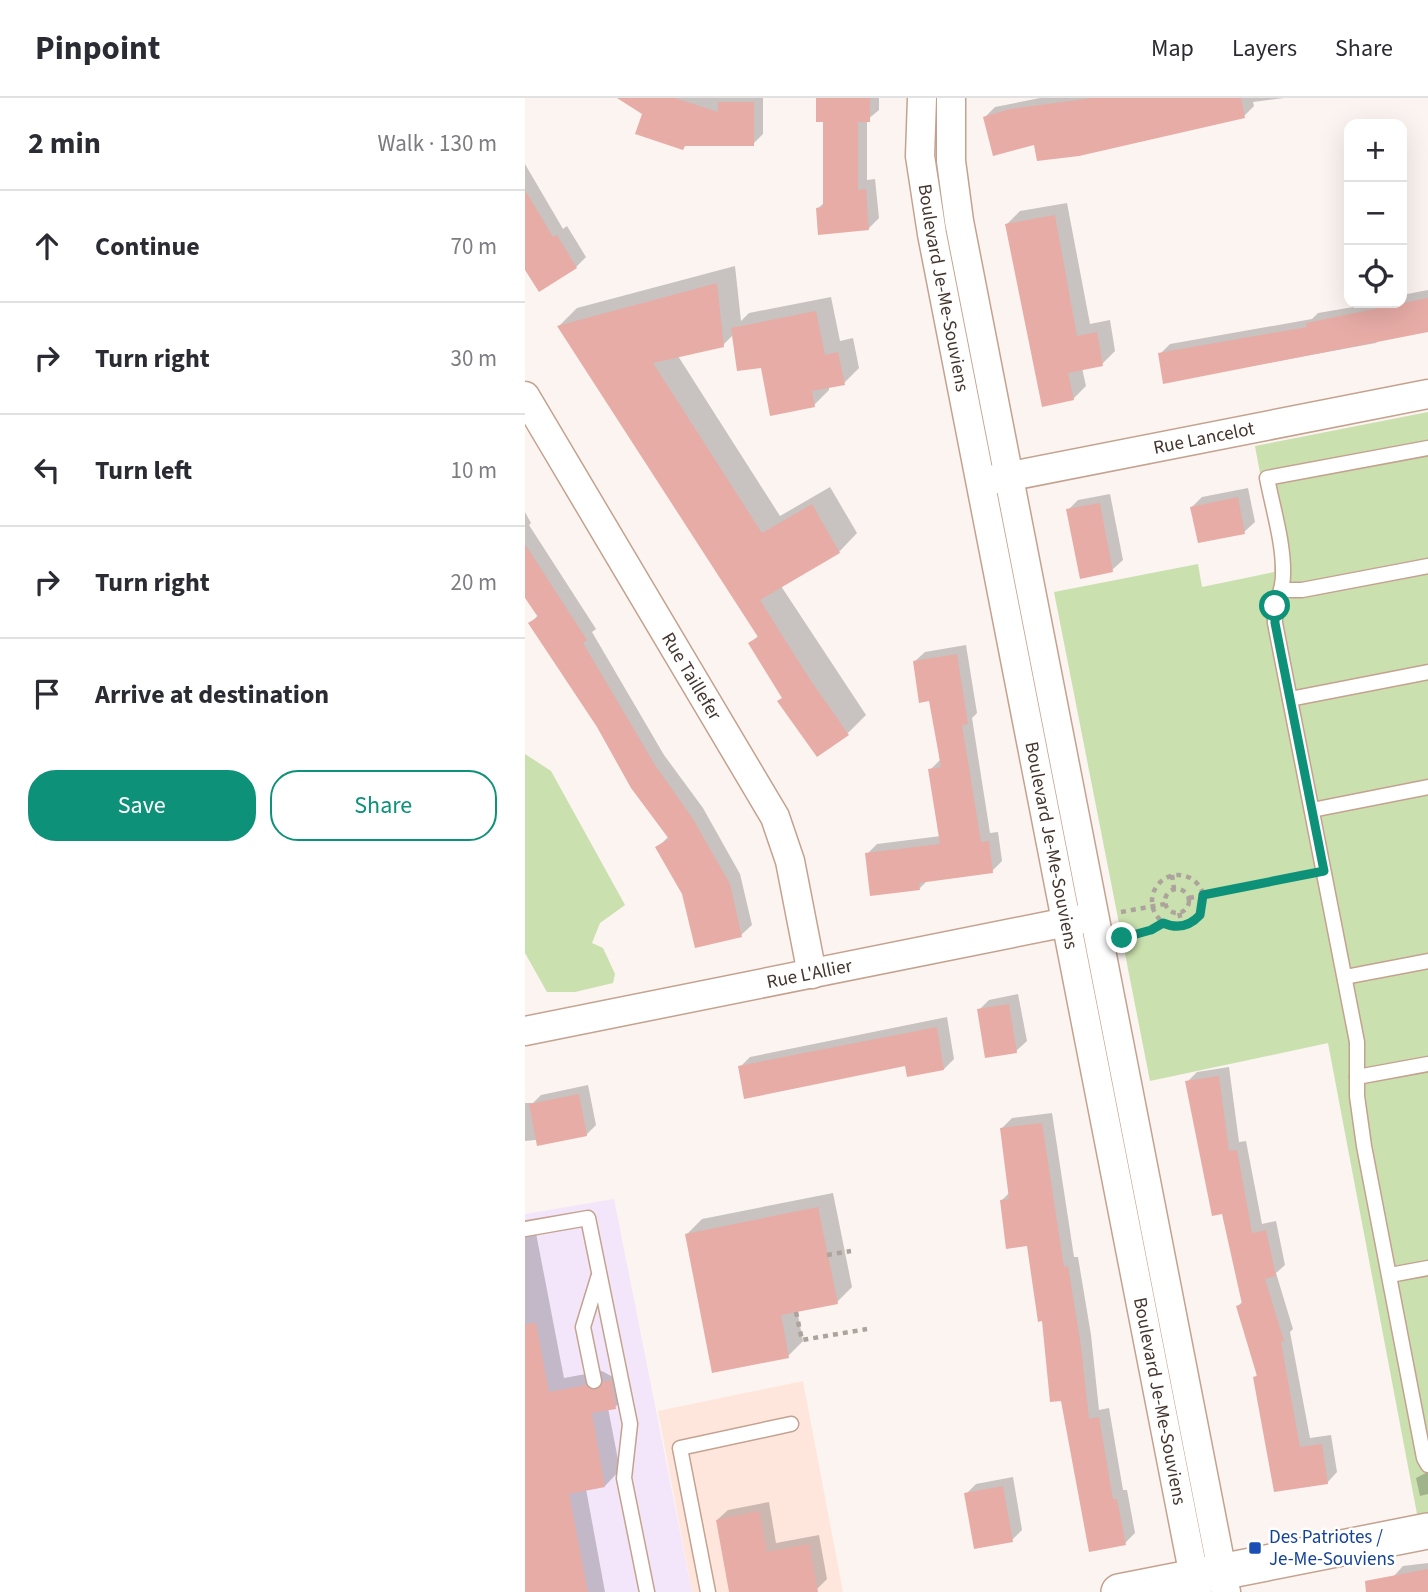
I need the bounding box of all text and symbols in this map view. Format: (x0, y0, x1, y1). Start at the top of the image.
text: Pinpoint (35, 25, 161, 72)
text: Map (1151, 31, 1194, 66)
text: Layers (1232, 31, 1297, 66)
text: Share (1335, 31, 1393, 66)
map controls (1344, 119, 1407, 308)
button: + (1344, 119, 1407, 182)
text: 2 min (28, 122, 101, 165)
text: Walk · 130 m (378, 127, 497, 160)
street label: Boulevard Je-Me-Souviens (911, 182, 976, 394)
button: − (1344, 182, 1407, 245)
icon: ahead (28, 227, 66, 265)
text: Continue (95, 228, 200, 265)
text: 70 m (450, 230, 497, 263)
button: locate (1344, 245, 1407, 308)
icon: right (28, 339, 66, 377)
text: Turn right (95, 340, 210, 377)
text: 30 m (450, 342, 497, 375)
street label: Rue Lancelot (1151, 415, 1257, 461)
icon: left (28, 451, 66, 489)
text: Turn left (95, 452, 192, 489)
text: 10 m (450, 454, 497, 487)
icon: right (28, 563, 66, 601)
text: Turn right (95, 564, 210, 601)
text: 20 m (450, 566, 497, 599)
route start (1259, 590, 1290, 621)
street label: Rue Taillefer (655, 627, 728, 726)
icon: arrive (28, 675, 66, 713)
text: Arrive at destination (95, 676, 329, 713)
street label: Boulevard Je-Me-Souviens (1018, 739, 1085, 952)
button: Save (28, 770, 256, 841)
button: Share (270, 770, 497, 841)
route end (1106, 922, 1137, 953)
street label: Rue L'Allier (764, 952, 855, 996)
street label: Boulevard Je-Me-Souviens (1126, 1295, 1193, 1507)
place label: Des Patriotes / Je-Me-Souviens (1269, 1524, 1395, 1573)
marker: Des Patriotes / Je-Me-Souviens (1247, 1540, 1263, 1556)

